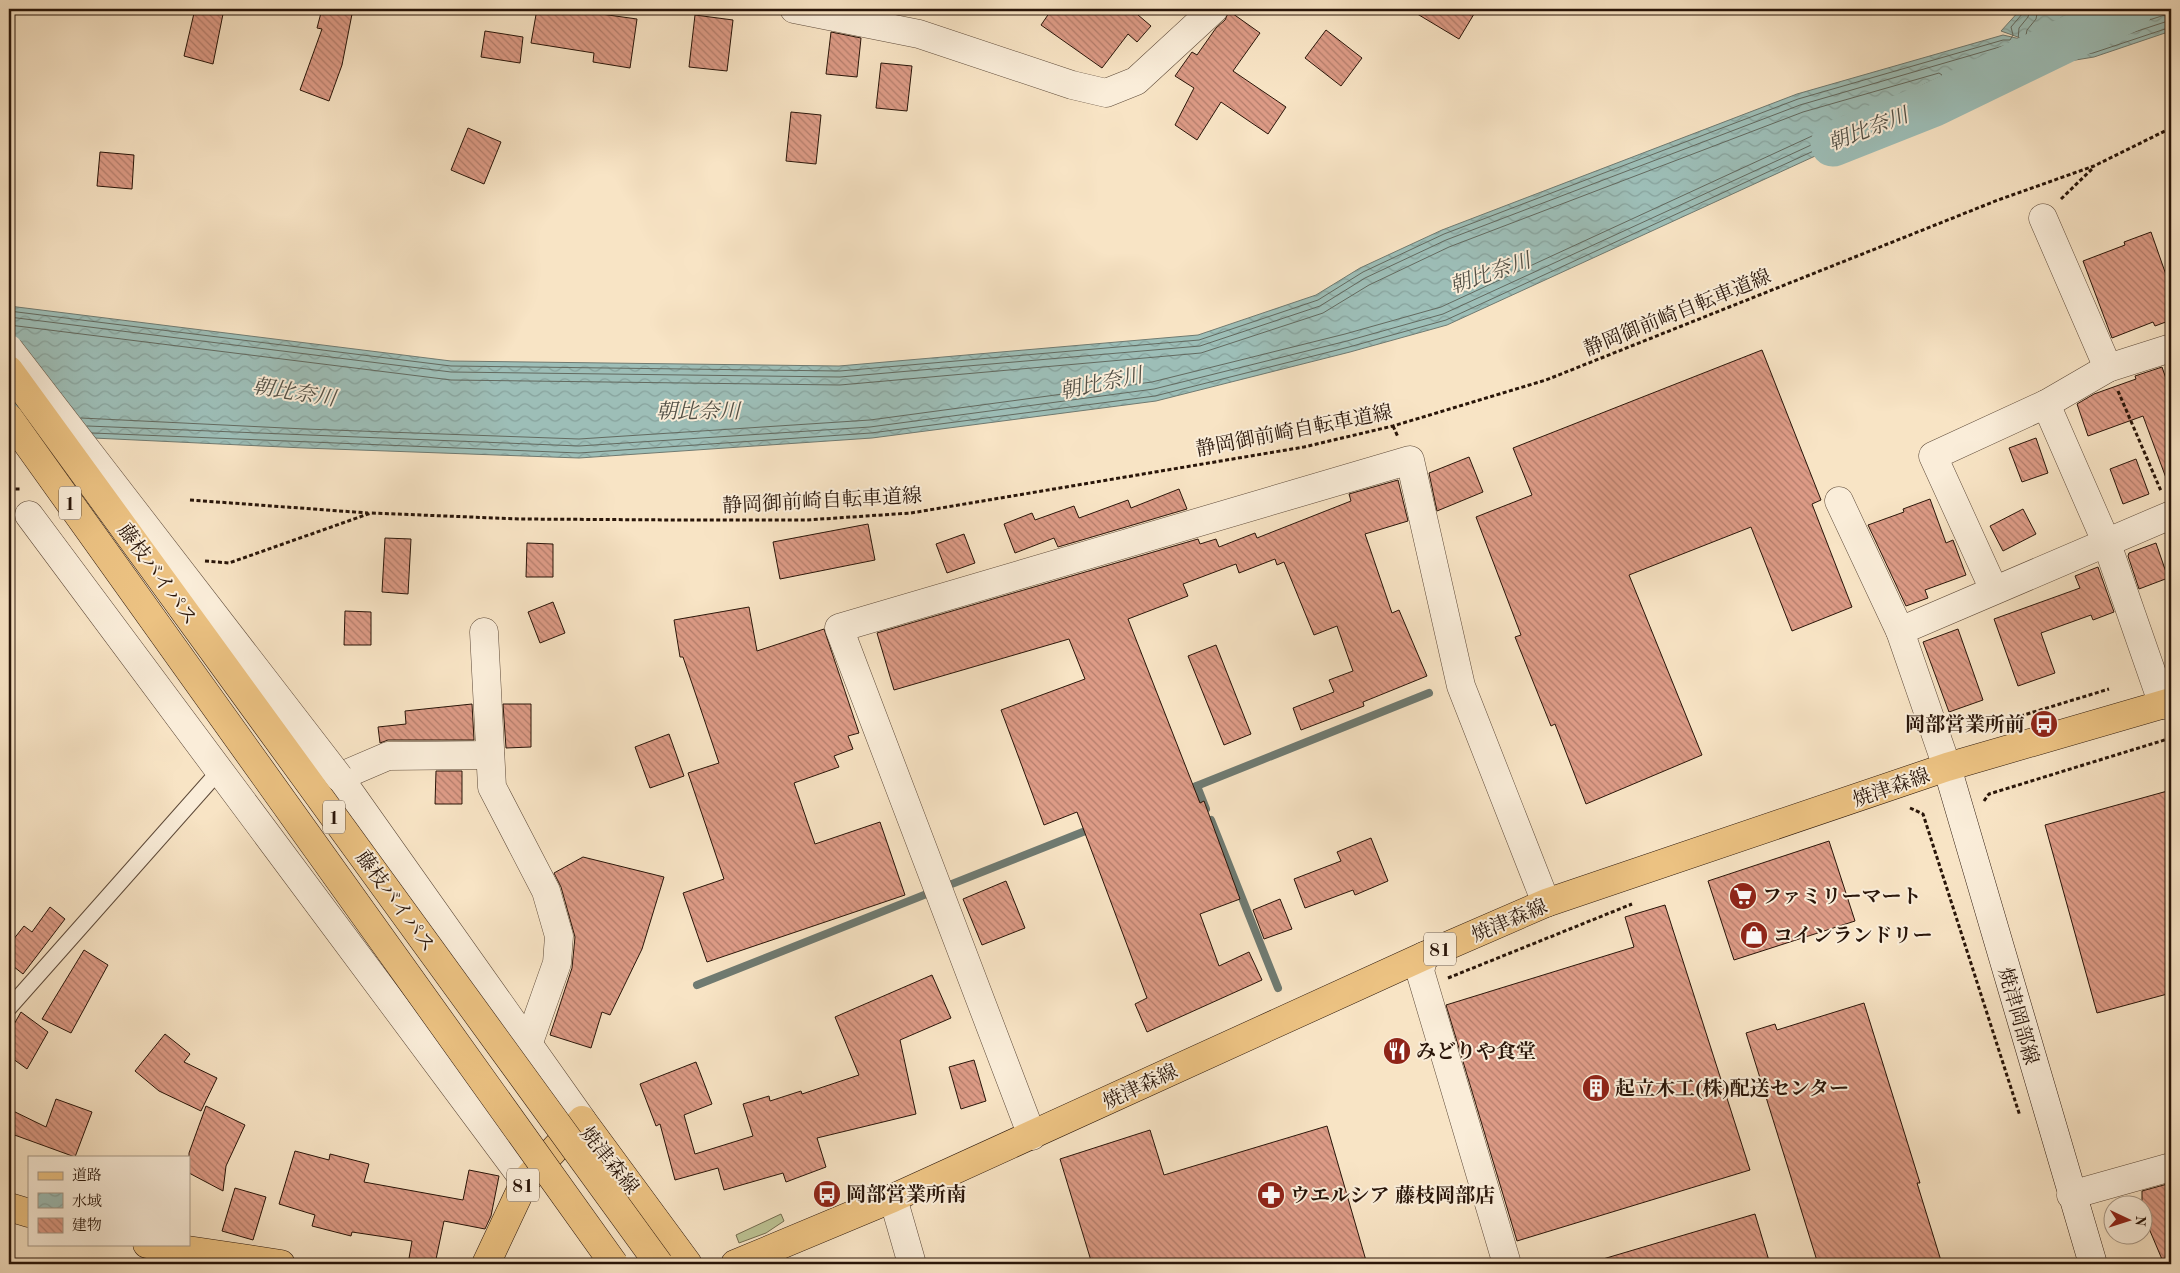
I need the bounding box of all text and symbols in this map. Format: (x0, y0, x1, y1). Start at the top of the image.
water label: 朝比奈川 (1825, 103, 1913, 155)
water label: 朝比奈川 (1447, 248, 1536, 298)
street label: 静岡御前崎自転車道線 (1581, 265, 1774, 361)
water label: 朝比奈川 (1058, 363, 1147, 403)
water label: 朝比奈川 (251, 375, 339, 411)
water label: 朝比奈川 (656, 400, 742, 423)
street label: 静岡御前崎自転車道線 (1194, 401, 1394, 461)
street label: 静岡御前崎自転車道線 (722, 485, 922, 517)
road number: 1 (59, 486, 81, 520)
street label: 藤枝バイパス (113, 520, 201, 629)
bus stop icon: 岡部営業所前 (2029, 709, 2059, 739)
place label: 岡部営業所前 (1905, 713, 2025, 736)
street label: 焼津森線 (1850, 765, 1933, 811)
road number: 1 (323, 800, 345, 834)
street label: 藤枝バイパス (351, 847, 439, 956)
supermarket icon: ファミリーマート (1728, 881, 1758, 911)
place label: ファミリーマート (1762, 887, 1922, 908)
street label: 焼津森線 (1468, 895, 1551, 947)
shop icon: コインランドリー (1739, 920, 1769, 950)
place label: コインランドリー (1773, 926, 1932, 947)
road number: 81 (1424, 932, 1456, 966)
street label: 焼津岡部線 (1994, 965, 2042, 1067)
restaurant icon: みどりや食堂 (1382, 1036, 1412, 1066)
place label: みどりや食堂 (1416, 1040, 1536, 1063)
street label: 焼津森線 (1100, 1060, 1181, 1114)
building icon: 起立木工(株)配送センター (1581, 1073, 1611, 1103)
place label: 起立木工(株)配送センター (1615, 1077, 1849, 1100)
street label: 焼津森線 (576, 1123, 643, 1199)
legend (28, 1156, 190, 1246)
text: 道路 (72, 1167, 102, 1184)
road number: 81 (507, 1168, 539, 1202)
bus stop icon: 岡部営業所南 (812, 1179, 842, 1209)
pharmacy icon: ウエルシア 藤枝岡部店 (1256, 1180, 1286, 1210)
place label: 岡部営業所南 (846, 1183, 966, 1206)
place label: ウエルシア 藤枝岡部店 (1290, 1185, 1495, 1207)
text: 水域 (72, 1193, 102, 1210)
north arrow (2102, 1196, 2152, 1246)
text: N (2133, 1215, 2147, 1227)
text: 建物 (72, 1217, 102, 1234)

